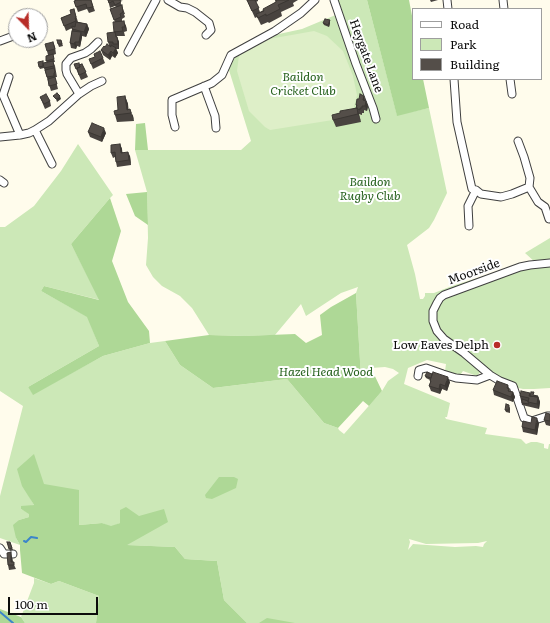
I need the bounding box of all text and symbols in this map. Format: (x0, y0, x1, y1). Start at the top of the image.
north arrow (8, 8, 48, 48)
legend (412, 8, 542, 80)
text: Road (450, 15, 479, 33)
street label: Heygate Lane (346, 17, 386, 95)
text: N (25, 29, 40, 47)
text: Park (450, 35, 476, 53)
text: Building (450, 55, 499, 73)
park label: Baildon Cricket Club (270, 70, 336, 98)
park label: Baildon Rugby Club (340, 175, 400, 203)
street label: Moorside (446, 256, 502, 288)
place label: Low Eaves Delph (393, 338, 489, 352)
marker: Low Eaves Delph (492, 340, 502, 350)
park label: Hazel Head Wood (279, 365, 373, 379)
scale bar (10, 589, 100, 615)
text: 100 m (15, 595, 48, 613)

